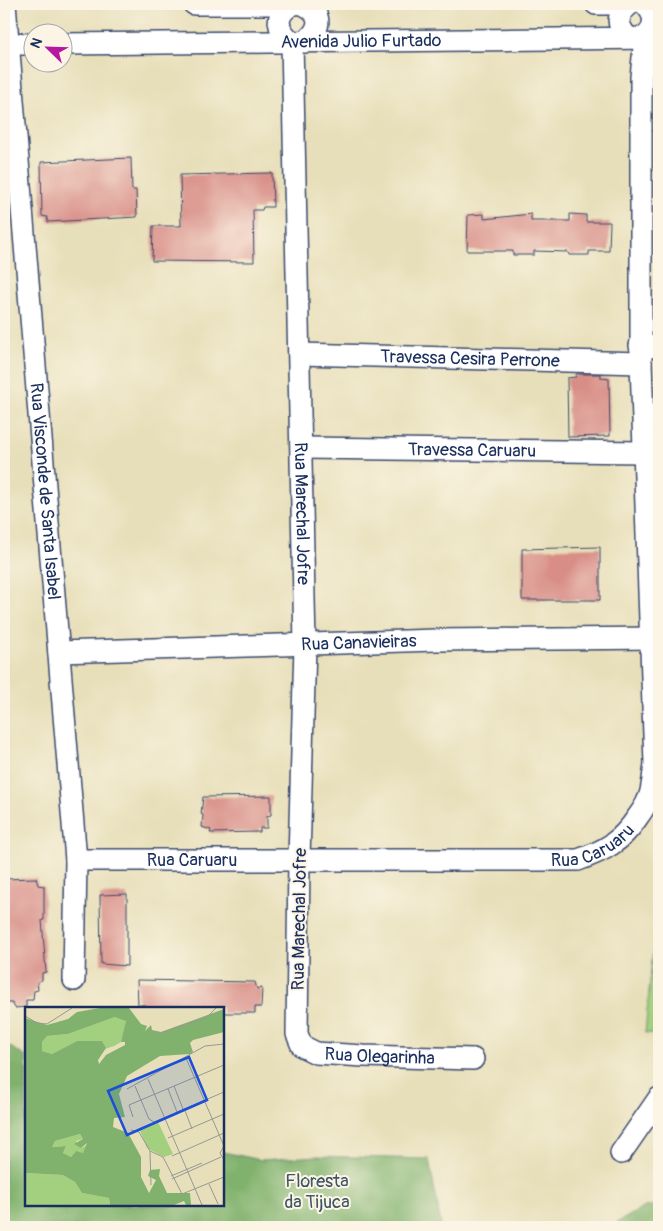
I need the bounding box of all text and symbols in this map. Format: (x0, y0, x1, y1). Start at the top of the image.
north arrow (22, 22, 72, 72)
street label: Avenida Julio Furtado (281, 29, 442, 54)
text: N (27, 35, 46, 51)
street label: Travessa Cesira Perrone (380, 345, 560, 373)
street label: Rua Visconde de Santa Isabel (24, 382, 65, 601)
street label: Travessa Caruaru (408, 438, 536, 463)
street label: Rua Marechal Jofre (289, 442, 315, 585)
street label: Rua Canavieiras (301, 630, 417, 656)
street label: Rua Caruaru (551, 819, 640, 872)
street label: Rua Marechal Jofre (287, 847, 312, 991)
street label: Rua Caruaru (147, 849, 237, 872)
inset map (25, 1007, 224, 1206)
street label: Rua Olegarinha (324, 1043, 435, 1070)
park label: Floresta da Tijuca (285, 1170, 350, 1214)

